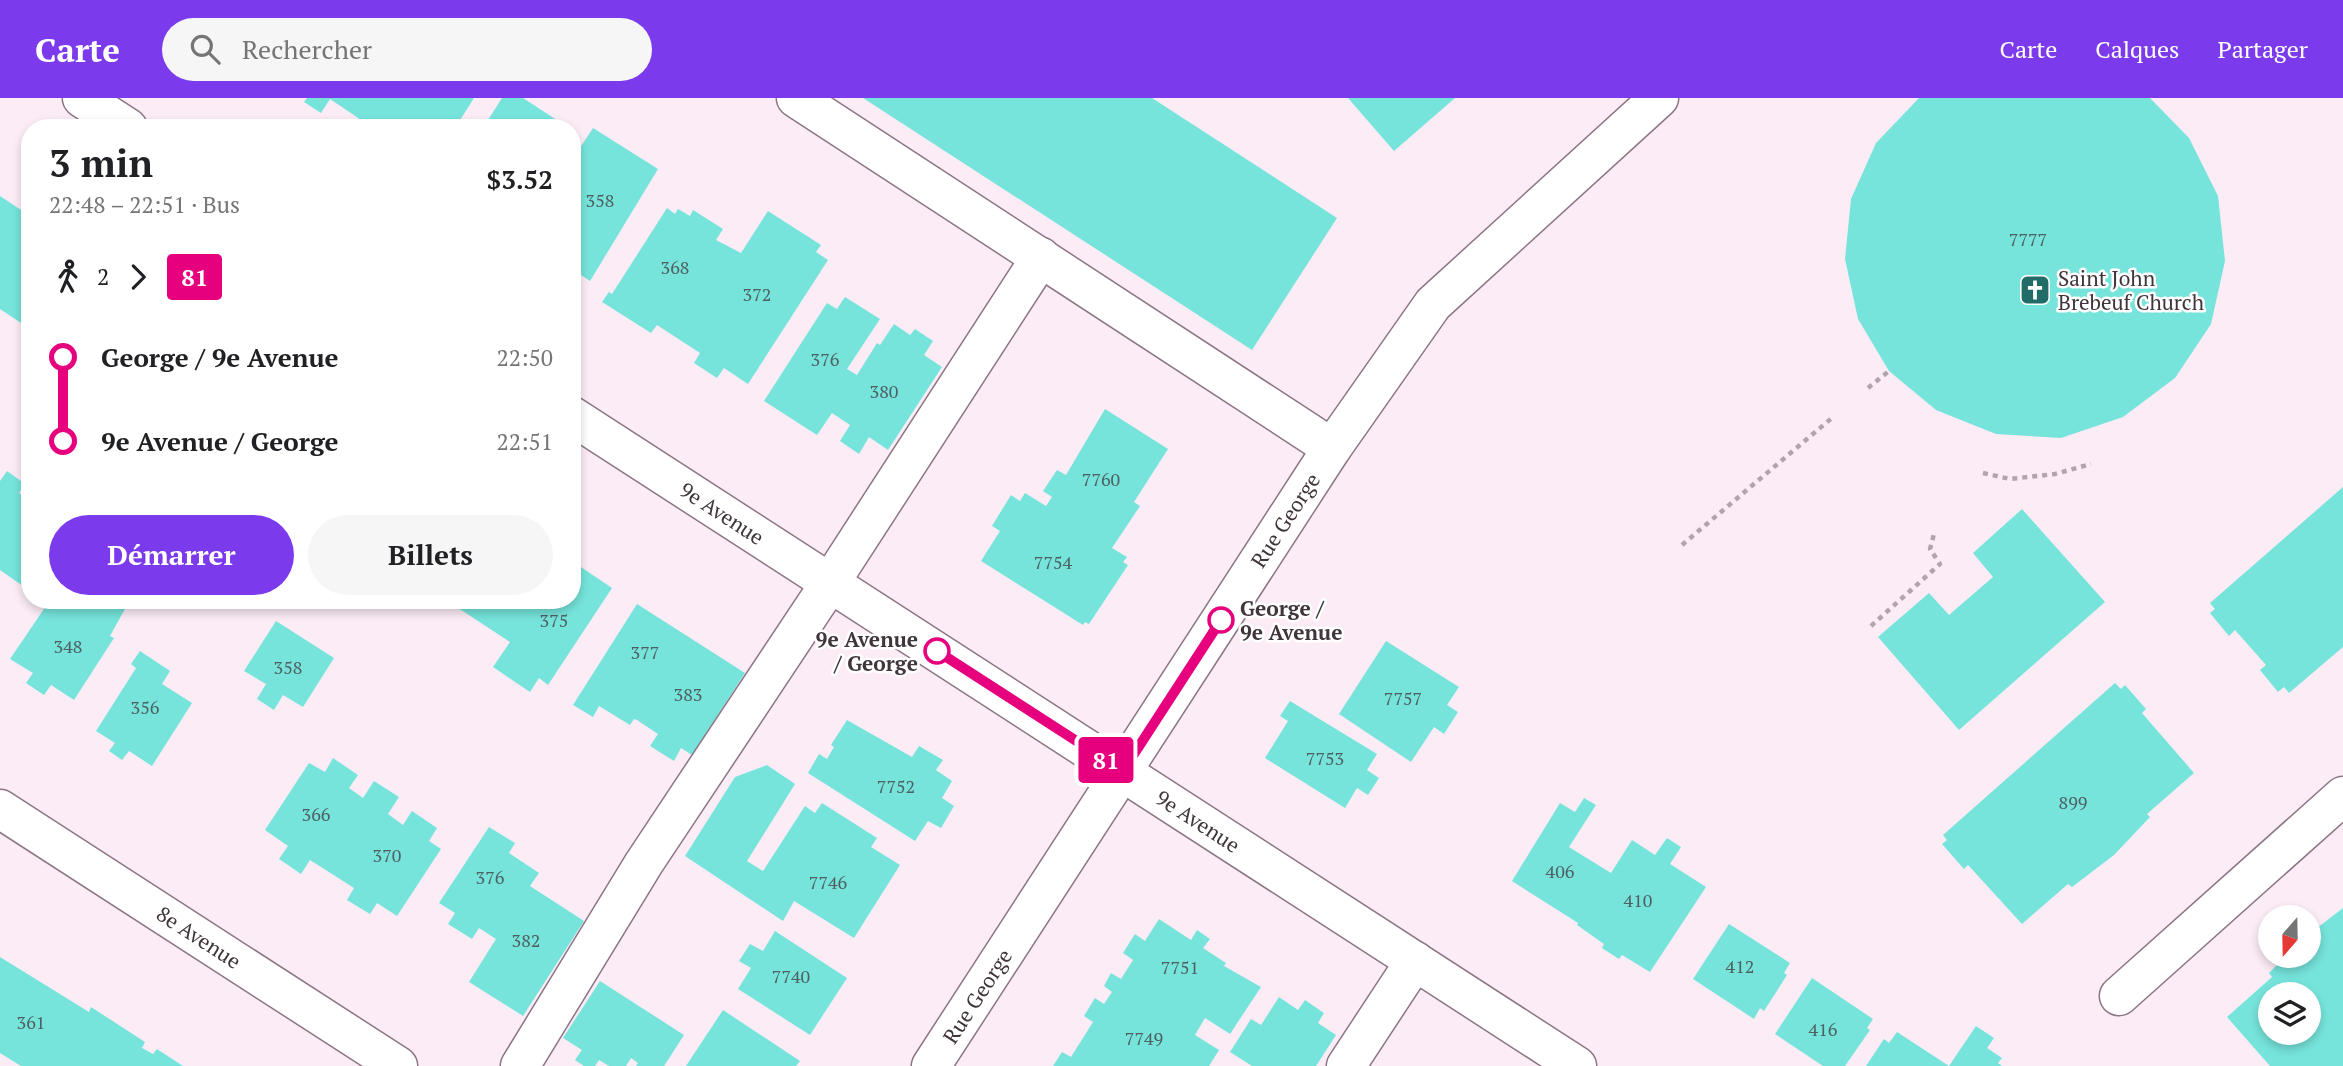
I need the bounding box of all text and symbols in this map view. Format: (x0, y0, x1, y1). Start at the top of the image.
search box (162, 18, 652, 81)
text: Carte (35, 28, 120, 71)
icon: search (186, 30, 224, 68)
text: Rechercher (242, 32, 372, 66)
text: Carte (1999, 33, 2057, 65)
text: Calques (2095, 33, 2179, 65)
text: Partager (2217, 33, 2308, 65)
text: 3 min (49, 138, 153, 188)
text: $3.52 (487, 162, 553, 196)
house number: 358 (586, 188, 614, 212)
text: 22:48 – 22:51 · Bus (49, 189, 240, 220)
house number: 7777 (2009, 227, 2047, 251)
house number: 368 (661, 255, 689, 279)
icon: walk (49, 258, 87, 296)
icon: forward (119, 258, 157, 296)
text: 2 (97, 261, 109, 292)
text: 81 (181, 261, 208, 293)
place label: Saint John Brebeuf Church (2058, 264, 2204, 316)
church icon: Saint John Brebeuf Church (2018, 273, 2052, 307)
house number: 372 (743, 282, 771, 306)
text: George / 9e Avenue (101, 340, 339, 374)
text: 22:50 (496, 342, 553, 373)
house number: 376 (811, 347, 840, 371)
house number: 380 (870, 379, 898, 403)
text: 9e Avenue / George (101, 424, 339, 458)
text: 22:51 (496, 426, 553, 457)
house number: 7760 (1082, 467, 1120, 491)
street label: Rue George (1244, 467, 1326, 573)
street label: 9e Avenue (674, 475, 770, 551)
button: Démarrer (49, 515, 294, 595)
button: Billets (308, 515, 553, 595)
house number: 7754 (1034, 550, 1073, 574)
place label: George / 9e Avenue (1240, 594, 1342, 646)
marker: George / 9e Avenue (1208, 607, 1234, 633)
house number: 375 (540, 608, 568, 632)
place label: 9e Avenue / George (816, 625, 918, 677)
house number: 348 (54, 634, 82, 658)
marker: 9e Avenue / George (924, 638, 950, 664)
house number: 377 (631, 640, 659, 664)
house number: 358 (274, 655, 302, 679)
house number: 383 (674, 682, 702, 706)
house number: 7757 (1384, 686, 1422, 710)
house number: 356 (131, 695, 160, 719)
line badge: 81 (1074, 737, 1138, 783)
text: 81 (1092, 744, 1120, 776)
house number: 7753 (1306, 746, 1344, 770)
house number: 7752 (877, 774, 915, 798)
street label: 9e Avenue (1150, 783, 1246, 859)
house number: 899 (2059, 790, 2087, 814)
house number: 366 (302, 802, 331, 826)
house number: 370 (373, 843, 401, 867)
house number: 406 (1546, 859, 1575, 883)
house number: 376 (476, 865, 505, 889)
house number: 7746 (809, 870, 848, 894)
house number: 410 (1624, 888, 1652, 912)
street label: 8e Avenue (151, 899, 247, 975)
north arrow (2258, 905, 2320, 968)
map controls (2258, 905, 2321, 1045)
house number: 382 (512, 928, 540, 952)
street label: Rue George (936, 943, 1018, 1049)
house number: 412 (1726, 954, 1754, 978)
house number: 7751 (1161, 955, 1199, 979)
house number: 7740 (772, 964, 810, 988)
button: layers (2258, 982, 2321, 1045)
house number: 361 (17, 1010, 45, 1034)
house number: 416 (1809, 1017, 1838, 1041)
house number: 7749 (1125, 1026, 1163, 1050)

